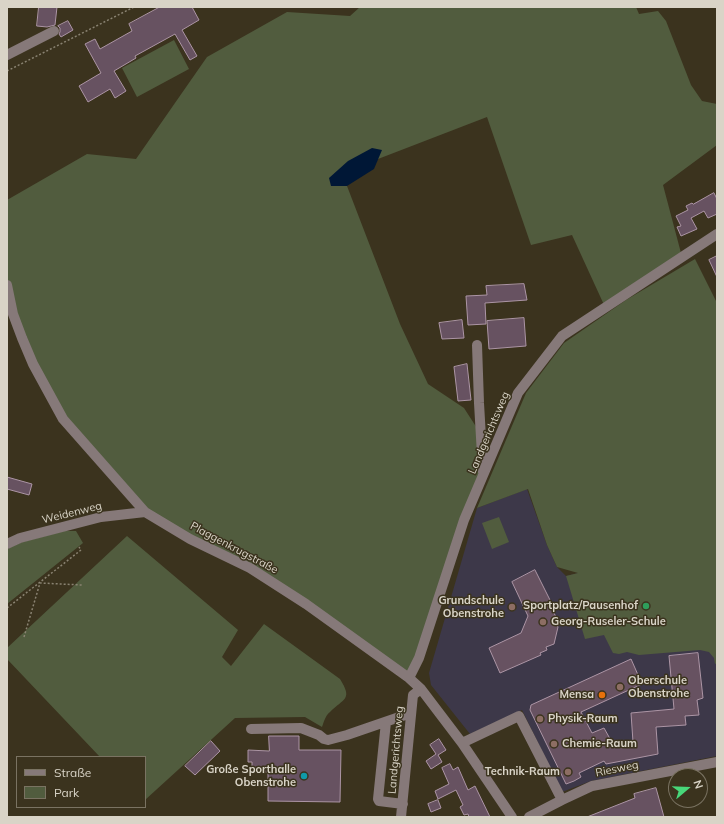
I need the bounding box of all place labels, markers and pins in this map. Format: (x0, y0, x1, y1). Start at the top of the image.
place label: Grundschule Obenstrohe (438, 594, 504, 620)
place label: Sportplatz/Pausenhof (523, 599, 638, 613)
marker: Sportplatz/Pausenhof (641, 601, 651, 611)
marker: Grundschule Obenstrohe (507, 602, 517, 612)
place label: Georg-Ruseler-Schule (551, 615, 666, 629)
marker: Georg-Ruseler-Schule (538, 617, 548, 627)
place label: Oberschule Obenstrohe (628, 674, 689, 700)
marker: Oberschule Obenstrohe (615, 682, 625, 692)
place label: Mensa (559, 688, 594, 702)
marker: Mensa (597, 690, 607, 700)
place label: Physik-Raum (548, 712, 618, 726)
marker: Physik-Raum (535, 714, 545, 724)
place label: Chemie-Raum (562, 737, 637, 751)
marker: Chemie-Raum (549, 739, 559, 749)
place label: Große Sporthalle Obenstrohe (206, 763, 296, 789)
place label: Technik-Raum (485, 765, 560, 779)
marker: Technik-Raum (563, 767, 573, 777)
marker: Große Sporthalle Obenstrohe (299, 771, 309, 781)

